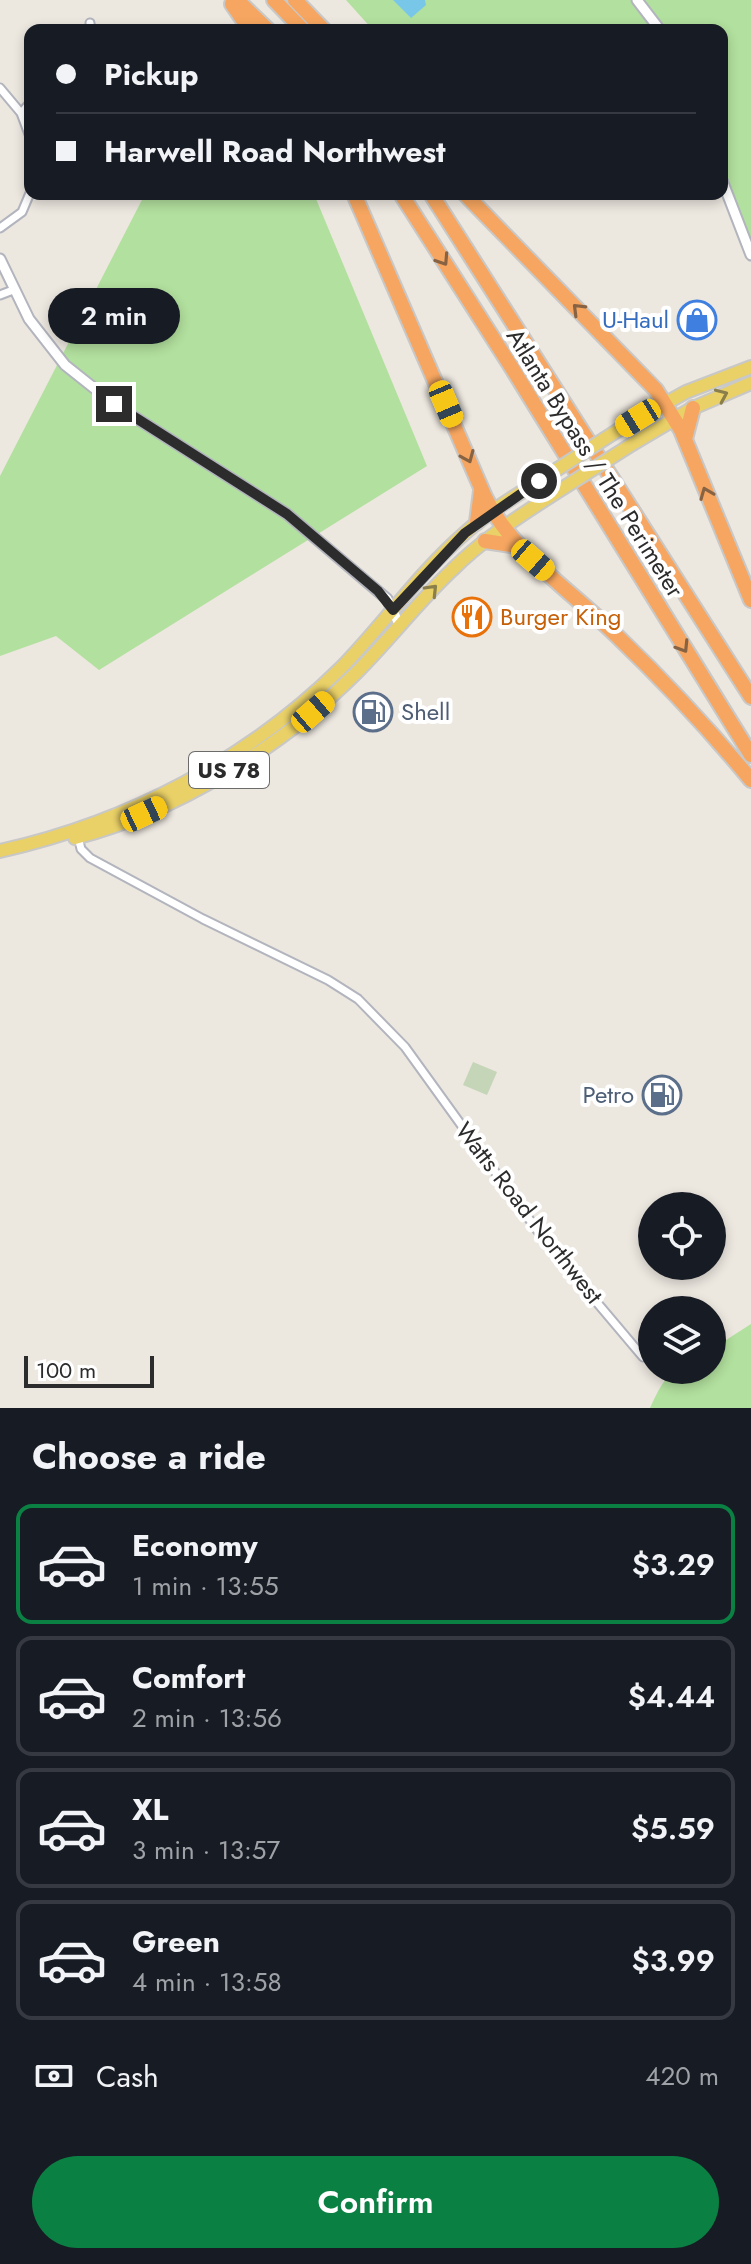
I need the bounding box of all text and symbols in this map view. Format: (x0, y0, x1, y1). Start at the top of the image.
text: Pickup (104, 53, 199, 96)
text: Harwell Road Northwest (104, 130, 446, 173)
one-way arrow (433, 251, 448, 265)
callout: 2 min (48, 288, 180, 344)
text: 2 min (81, 297, 147, 335)
shop icon: U-Haul (676, 299, 718, 341)
place label: U-Haul (602, 302, 669, 337)
one-way arrow (573, 304, 588, 318)
street label: Atlanta Bypass / The Perimeter (498, 322, 693, 605)
car (426, 377, 466, 431)
route end (96, 386, 132, 422)
one-way arrow (714, 389, 728, 405)
car (611, 395, 665, 441)
one-way arrow (459, 449, 475, 464)
route start (521, 463, 557, 499)
one-way arrow (700, 487, 716, 501)
car (507, 535, 559, 585)
one-way arrow (422, 585, 437, 599)
restaurant icon: Burger King (451, 596, 493, 638)
place label: Burger King (500, 599, 621, 634)
one-way arrow (673, 638, 688, 653)
car (287, 687, 339, 737)
fuel station icon: Shell (352, 691, 394, 733)
place label: Shell (401, 694, 450, 729)
road number: US 78 (189, 752, 269, 788)
car (117, 793, 171, 835)
fuel station icon: Petro (641, 1074, 683, 1116)
place label: Petro (582, 1077, 634, 1112)
street label: Watts Road Northwest (447, 1114, 612, 1311)
map controls (638, 1192, 726, 1384)
button: locate (638, 1192, 726, 1280)
button: layers (638, 1296, 726, 1384)
scale bar (24, 1352, 154, 1388)
text: 100 m (36, 1354, 96, 1386)
text: Choose a ride (32, 1430, 266, 1482)
text: Economy (132, 1524, 258, 1567)
icon: car (36, 1528, 108, 1600)
text: $3.29 (632, 1543, 715, 1586)
text: 1 min · 13:55 (132, 1567, 279, 1605)
text: Comfort (132, 1656, 245, 1699)
icon: car (36, 1660, 108, 1732)
text: $4.44 (628, 1675, 715, 1718)
text: 2 min · 13:56 (132, 1699, 282, 1737)
text: XL (132, 1788, 168, 1831)
icon: car (36, 1792, 108, 1864)
text: $5.59 (631, 1807, 715, 1850)
text: 3 min · 13:57 (132, 1831, 280, 1869)
text: Green (132, 1920, 220, 1963)
icon: car (36, 1924, 108, 1996)
text: $3.99 (631, 1939, 715, 1982)
text: 4 min · 13:58 (132, 1963, 282, 2001)
icon: cash (32, 2054, 76, 2098)
text: Cash (96, 2055, 159, 2098)
text: 420 m (645, 2057, 719, 2095)
button: Confirm (32, 2156, 719, 2248)

